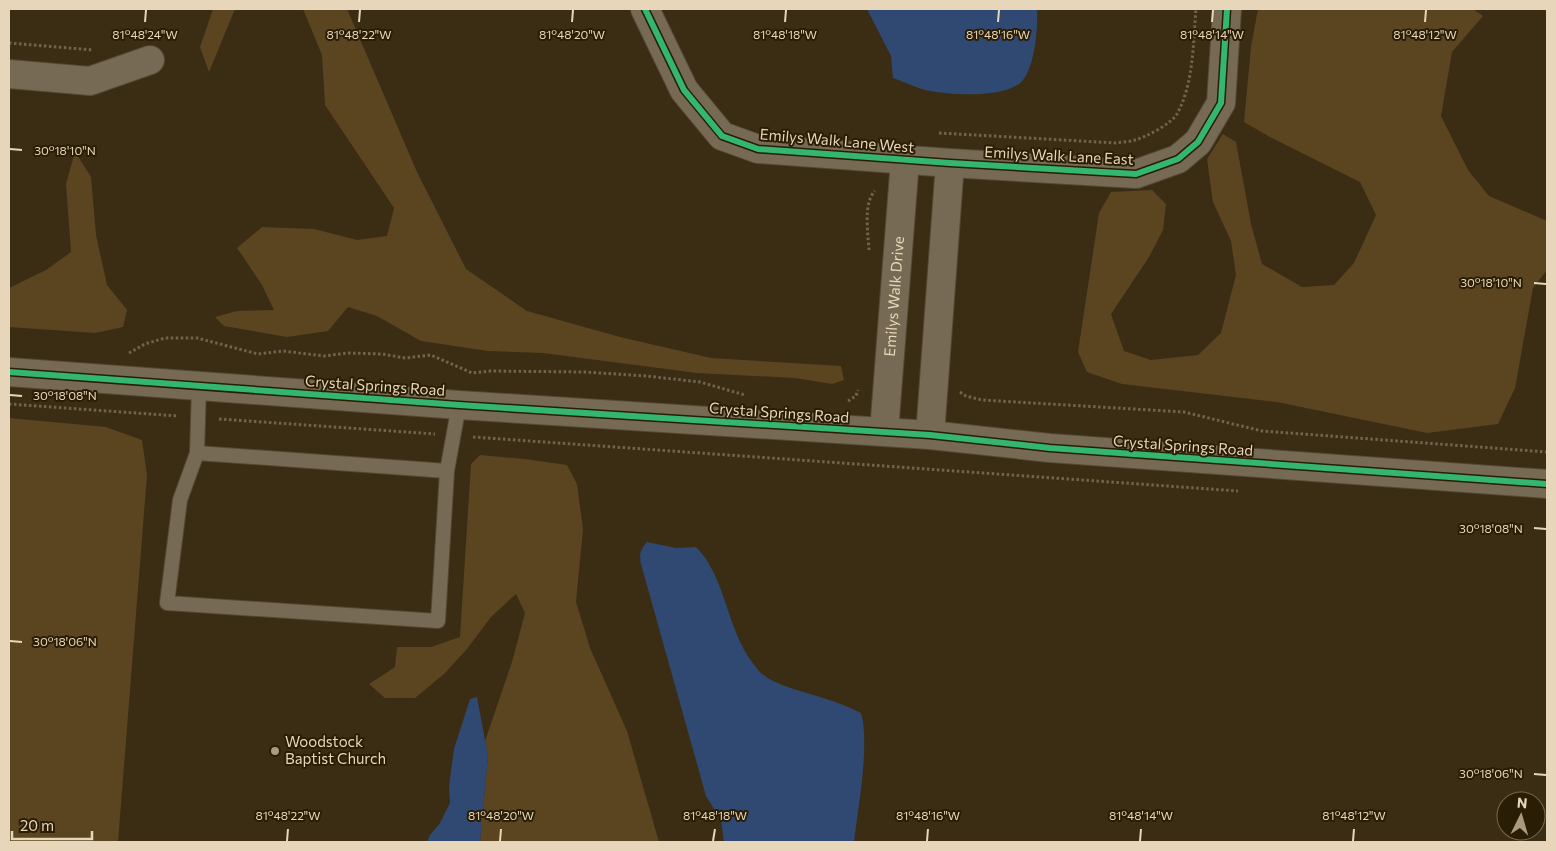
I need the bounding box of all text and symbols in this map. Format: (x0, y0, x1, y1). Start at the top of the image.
text: 81°48'24"W (112, 27, 178, 41)
text: 81°48'22"W (326, 27, 392, 41)
text: 81°48'20"W (539, 27, 605, 41)
text: 81°48'18"W (753, 27, 817, 41)
text: 81°48'16"W (966, 27, 1030, 41)
text: 81°48'14"W (1180, 27, 1244, 41)
text: 81°48'12"W (1393, 27, 1457, 41)
street label: Emilys Walk Lane West (759, 124, 915, 156)
street label: Emilys Walk Lane East (984, 142, 1134, 168)
text: 30°18'10"N (34, 143, 96, 157)
street label: Emilys Walk Drive (880, 235, 907, 357)
text: 30°18'10"N (1460, 275, 1522, 289)
street label: Crystal Springs Road (304, 371, 446, 399)
text: 30°18'08"N (33, 388, 97, 402)
street label: Crystal Springs Road (708, 398, 850, 426)
street label: Crystal Springs Road (1112, 431, 1254, 459)
text: 30°18'08"N (1459, 521, 1523, 535)
text: 30°18'06"N (33, 634, 97, 648)
place label: Woodstock Baptist Church (285, 732, 386, 767)
marker: Woodstock Baptist Church (269, 745, 281, 757)
text: 30°18'06"N (1459, 766, 1523, 780)
north arrow (1496, 791, 1546, 841)
text: N (1516, 794, 1528, 811)
scale bar (12, 808, 92, 840)
text: 81°48'22"W (255, 808, 321, 822)
text: 81°48'20"W (468, 808, 534, 822)
text: 81°48'18"W (683, 808, 747, 822)
text: 81°48'16"W (896, 808, 960, 822)
text: 81°48'14"W (1109, 808, 1173, 822)
text: 81°48'12"W (1322, 808, 1386, 822)
text: 20 m (20, 816, 54, 834)

